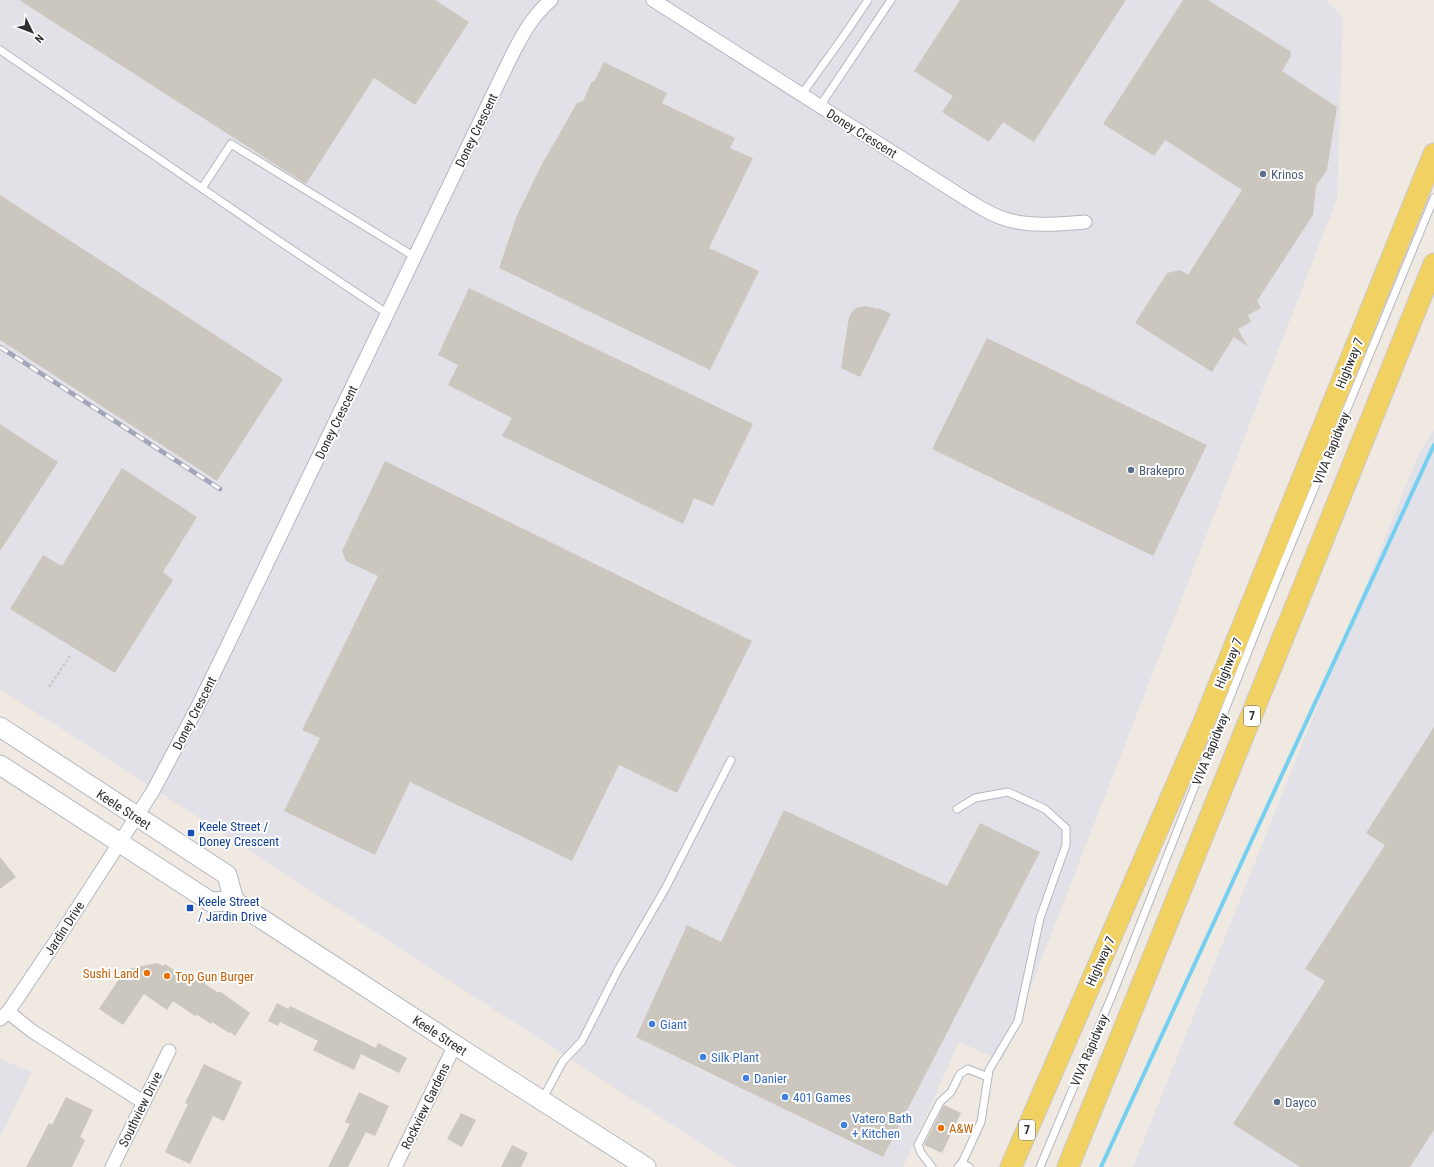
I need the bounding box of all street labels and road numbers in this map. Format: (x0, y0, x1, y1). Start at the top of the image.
street label: Doney Crescent (452, 91, 501, 170)
street label: Doney Crescent (824, 106, 900, 161)
street label: Highway 7 (1333, 336, 1366, 391)
street label: Doney Crescent (312, 383, 361, 462)
street label: VIVA Rapidway (1310, 409, 1353, 487)
street label: Highway 7 (1212, 636, 1245, 691)
street label: Doney Crescent (170, 674, 219, 752)
road number: 7 (1244, 706, 1260, 726)
street label: VIVA Rapidway (1189, 710, 1232, 788)
street label: Keele Street (94, 786, 154, 833)
street label: Jardin Drive (42, 899, 87, 958)
street label: Highway 7 (1083, 934, 1118, 989)
street label: VIVA Rapidway (1068, 1011, 1112, 1088)
street label: Keele Street (410, 1012, 470, 1059)
street label: Rockview Gardens (398, 1061, 453, 1152)
street label: Southview Drive (116, 1069, 165, 1149)
road number: 7 (1019, 1120, 1035, 1140)

